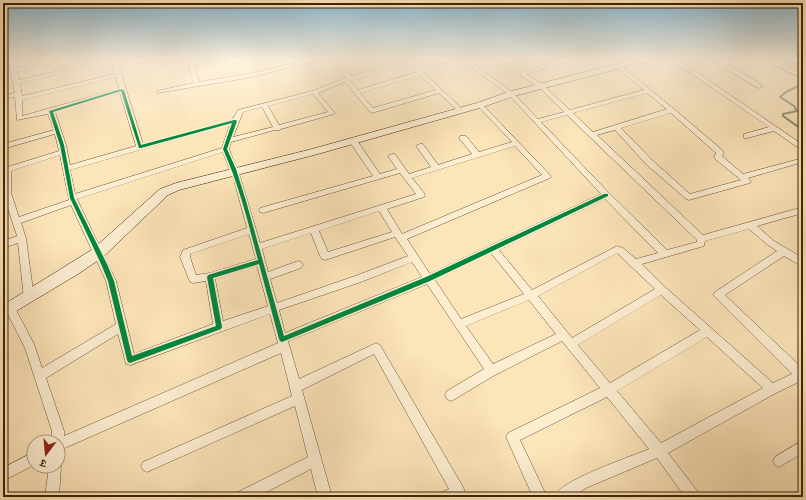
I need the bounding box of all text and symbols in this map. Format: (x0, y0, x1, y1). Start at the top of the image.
north arrow (26, 434, 66, 474)
text: उ (38, 456, 49, 470)

